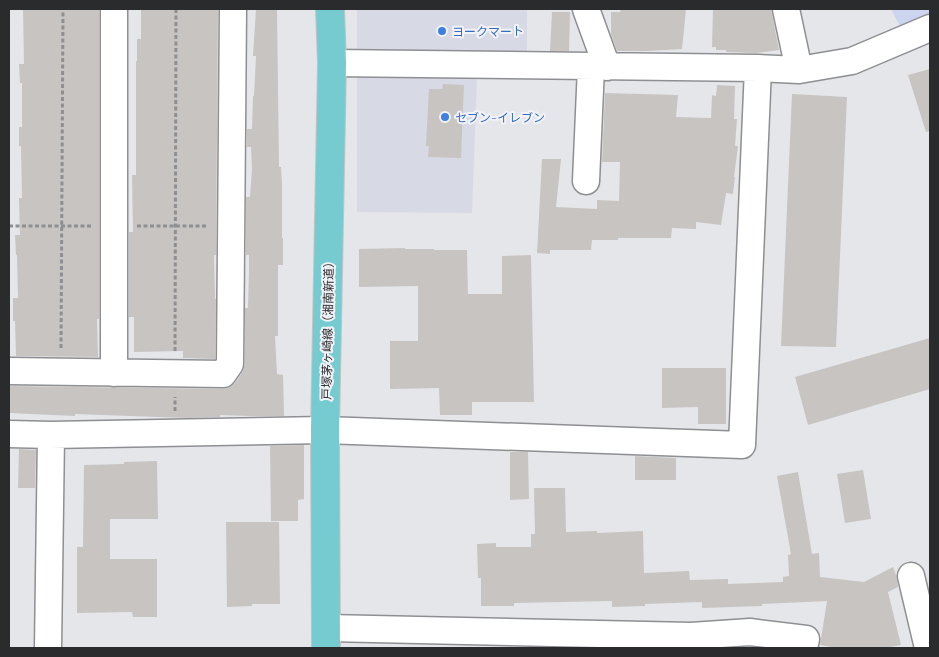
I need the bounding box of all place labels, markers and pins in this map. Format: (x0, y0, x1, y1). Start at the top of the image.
place label: ヨークマート (452, 23, 524, 39)
marker: ヨークマート (436, 25, 448, 37)
place label: セブン-イレブン (455, 109, 545, 125)
marker: セブン-イレブン (439, 111, 451, 123)

